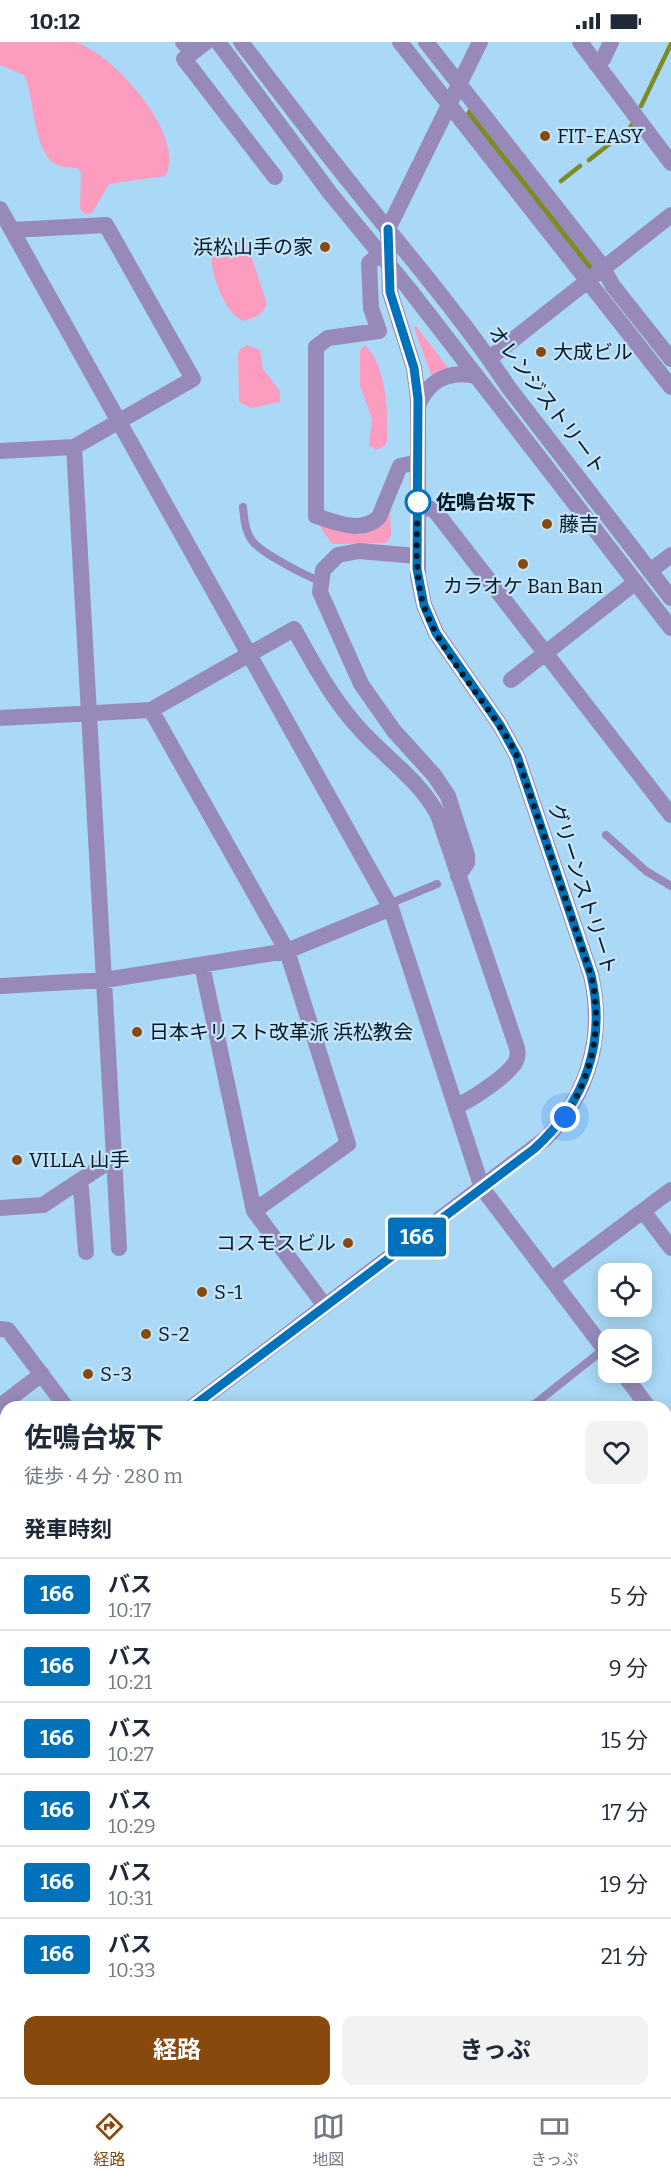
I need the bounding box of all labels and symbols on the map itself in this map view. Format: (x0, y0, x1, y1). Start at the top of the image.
place label: FIT-EASY (557, 124, 644, 148)
marker: FIT-EASY (538, 129, 552, 143)
place label: 浜松山手の家 (193, 235, 313, 259)
marker: 浜松山手の家 (318, 240, 332, 254)
street label: オレンジストリート (483, 321, 611, 479)
place label: 大成ビル (553, 340, 633, 364)
marker: 大成ビル (534, 345, 548, 359)
marker: 佐鳴台坂下 (405, 489, 431, 515)
place label: 佐鳴台坂下 (436, 490, 536, 514)
place label: 藤吉 (559, 512, 599, 536)
marker: 藤吉 (540, 517, 554, 531)
marker: カラオケ Ban Ban (516, 557, 530, 571)
place label: カラオケ Ban Ban (443, 574, 603, 598)
street label: グリーンストリート (544, 800, 622, 978)
place label: 日本キリスト改革派 浜松教会 (149, 1020, 413, 1044)
marker: 日本キリスト改革派 浜松教会 (130, 1025, 144, 1039)
your location (550, 1102, 580, 1132)
place label: VILLA 山手 (29, 1148, 129, 1172)
marker: VILLA 山手 (10, 1153, 24, 1167)
line badge: 166 (382, 1218, 452, 1256)
place label: コスモスビル (216, 1231, 336, 1255)
marker: コスモスビル (341, 1236, 355, 1250)
place label: S-1 (214, 1280, 242, 1304)
marker: S-1 (195, 1285, 209, 1299)
place label: S-2 (158, 1322, 190, 1346)
marker: S-2 (139, 1327, 153, 1341)
place label: S-3 (100, 1362, 132, 1386)
marker: S-3 (81, 1367, 95, 1381)

